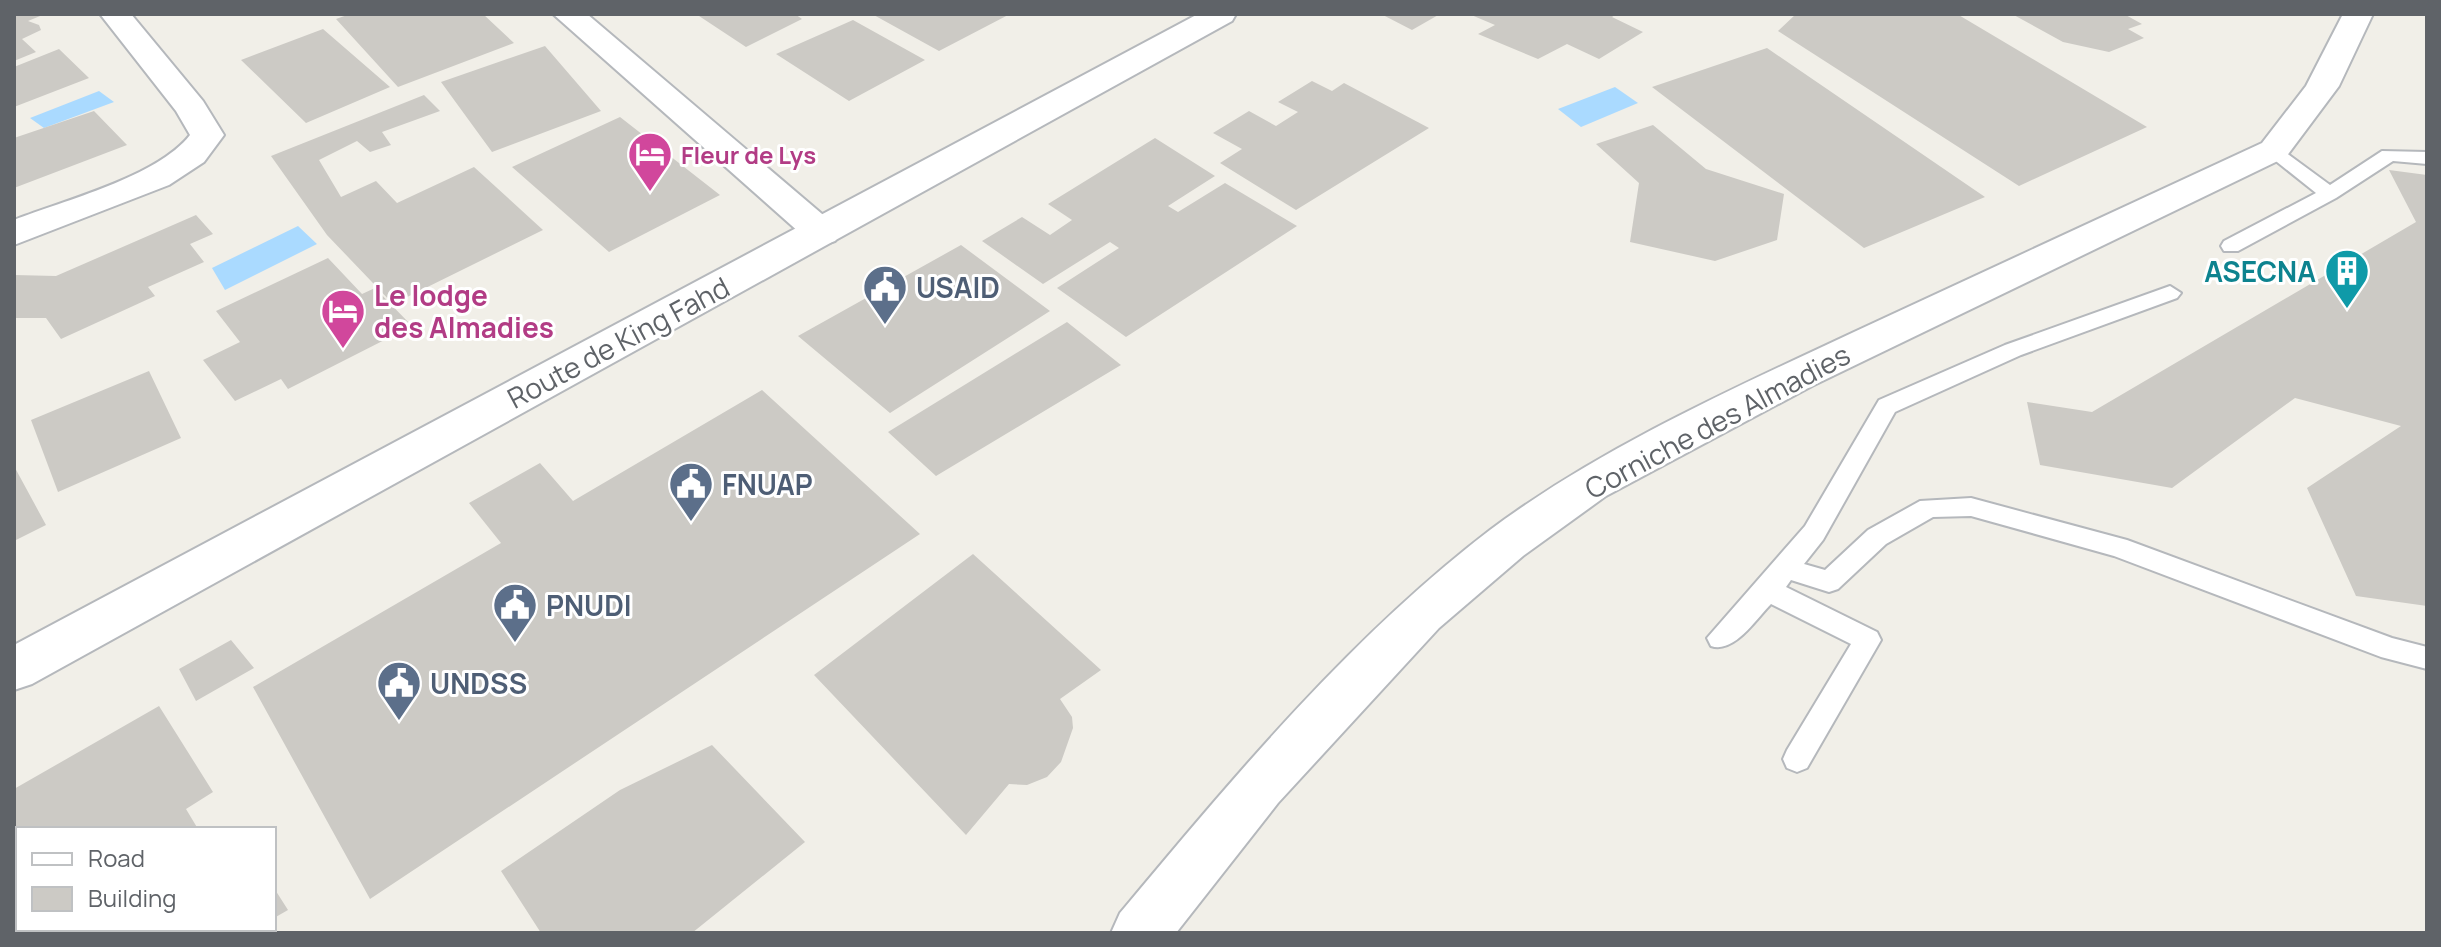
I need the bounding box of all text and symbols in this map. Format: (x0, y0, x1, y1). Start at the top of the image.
hotel icon: Fleur de Lys (626, 130, 674, 193)
place label: Fleur de Lys (681, 138, 816, 171)
building icon: ASECNA (2323, 247, 2371, 310)
place label: ASECNA (2204, 252, 2316, 290)
public building icon: USAID (861, 263, 909, 326)
street label: Route de King Fahd (500, 267, 736, 417)
place label: USAID (916, 268, 1000, 306)
place label: Le lodge des Almadies (374, 276, 554, 346)
hotel icon: Le lodge des Almadies (319, 287, 367, 350)
street label: Corniche des Almadies (1578, 335, 1856, 507)
public building icon: FNUAP (667, 460, 715, 523)
place label: FNUAP (722, 465, 813, 503)
public building icon: PNUDI (491, 581, 539, 644)
place label: PNUDI (546, 586, 632, 624)
public building icon: UNDSS (375, 659, 423, 722)
place label: UNDSS (430, 664, 527, 702)
legend (16, 827, 276, 931)
text: Road (88, 841, 145, 874)
text: Building (88, 881, 176, 914)

